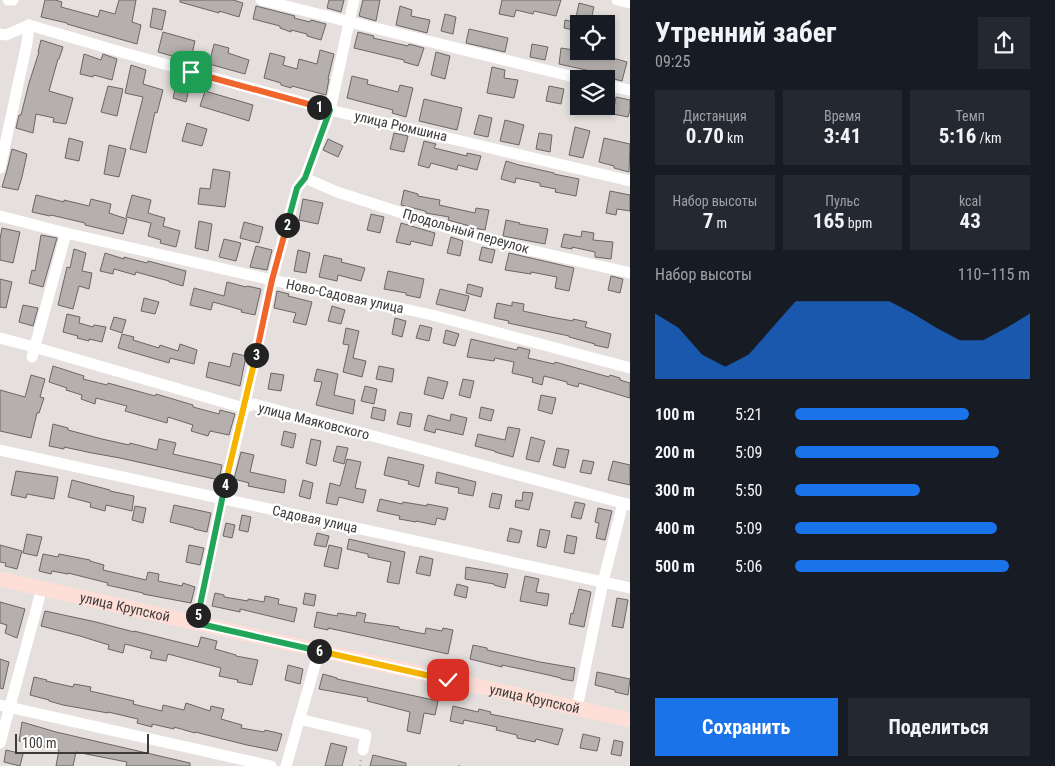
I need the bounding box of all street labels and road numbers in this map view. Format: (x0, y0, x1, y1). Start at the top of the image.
street label: улица Рюмшина (353, 108, 449, 144)
street label: Продольный переулок (401, 205, 531, 257)
street label: Ново-Садовая улица (285, 276, 405, 316)
street label: улица Маяковского (257, 399, 371, 443)
street label: Садовая улица (271, 502, 359, 536)
street label: улица Крупской (78, 589, 172, 625)
street label: улица Крупской (488, 681, 581, 717)

